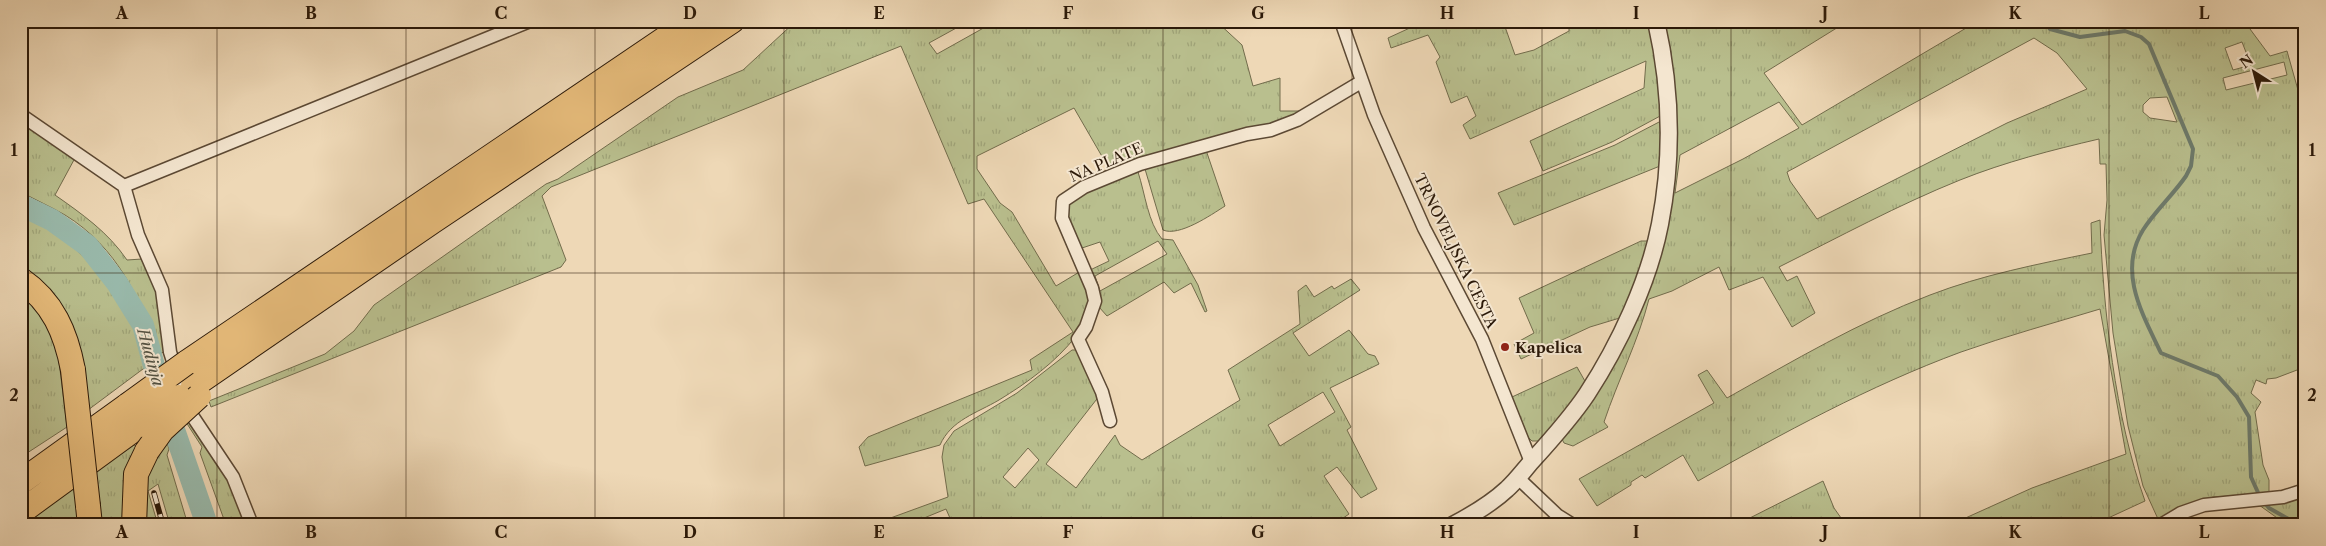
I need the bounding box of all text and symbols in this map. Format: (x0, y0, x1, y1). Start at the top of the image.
text: A (115, 3, 129, 23)
text: B (305, 3, 317, 23)
text: C (495, 3, 507, 23)
text: D (683, 3, 697, 23)
text: E (873, 3, 885, 23)
text: F (1063, 3, 1074, 23)
text: G (1251, 3, 1265, 23)
text: H (1440, 3, 1454, 23)
text: I (1633, 3, 1640, 23)
text: J (1819, 3, 1828, 23)
text: K (2009, 3, 2023, 23)
text: L (2198, 3, 2210, 23)
north arrow (2228, 48, 2278, 98)
text: N (2236, 51, 2257, 72)
street label: NA PLATE (1066, 138, 1146, 186)
text: 1 (10, 140, 18, 160)
text: 1 (2308, 140, 2316, 160)
street label: TRNOVELJSKA CESTA (1410, 170, 1502, 332)
water label: Hudinja (133, 324, 169, 389)
place label: Kapelica (1515, 338, 1583, 357)
marker: Kapelica (1499, 341, 1511, 353)
text: 2 (9, 385, 19, 405)
text: 2 (2307, 385, 2317, 405)
text: A (115, 522, 129, 542)
text: B (305, 522, 317, 542)
text: C (495, 522, 507, 542)
text: D (683, 522, 697, 542)
text: E (873, 522, 885, 542)
text: F (1063, 522, 1074, 542)
text: G (1251, 522, 1265, 542)
text: H (1440, 522, 1454, 542)
text: I (1633, 522, 1640, 542)
text: J (1819, 522, 1828, 542)
text: K (2009, 522, 2023, 542)
text: L (2198, 522, 2210, 542)

